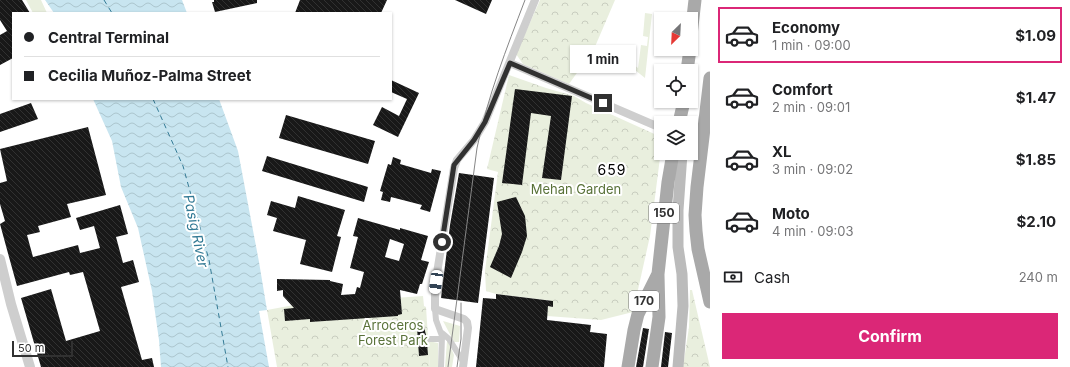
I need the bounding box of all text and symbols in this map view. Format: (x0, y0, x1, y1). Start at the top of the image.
north arrow (654, 12, 698, 56)
map controls (654, 12, 698, 160)
icon: car (724, 17, 760, 53)
text: Economy (772, 18, 840, 37)
text: $1.09 (1015, 26, 1056, 45)
text: Central Terminal (48, 28, 169, 47)
text: 1 min · 09:00 (772, 37, 851, 53)
callout: 1 min (570, 45, 636, 73)
text: 1 min (587, 51, 619, 67)
button: locate (654, 64, 698, 108)
text: Cecilia Muñoz-Palma Street (48, 66, 251, 85)
icon: car (724, 79, 760, 115)
text: Comfort (772, 80, 833, 99)
text: $1.47 (1016, 88, 1056, 107)
route end (594, 94, 612, 112)
text: 2 min · 09:01 (772, 99, 850, 115)
button: layers (654, 116, 698, 160)
icon: car (724, 141, 760, 177)
text: XL (772, 142, 792, 161)
text: $1.85 (1016, 150, 1056, 169)
district label: 659 (598, 161, 626, 178)
text: 3 min · 09:02 (772, 161, 853, 177)
park label: Mehan Garden (531, 181, 621, 197)
water label: Pasig River (180, 193, 213, 270)
road number: 150 (649, 203, 679, 223)
icon: car (724, 203, 760, 239)
text: Moto (772, 204, 810, 223)
text: $2.10 (1016, 212, 1056, 231)
text: 4 min · 09:03 (772, 223, 854, 239)
route start (433, 233, 451, 251)
icon: cash (722, 266, 744, 288)
text: Cash (754, 268, 790, 287)
car (428, 269, 444, 295)
text: 240 m (1019, 269, 1058, 285)
road number: 170 (629, 291, 659, 311)
button: Confirm (722, 313, 1058, 359)
park label: Arroceros Forest Park (358, 317, 428, 348)
scale bar (12, 339, 73, 358)
text: 50 m (18, 341, 44, 355)

